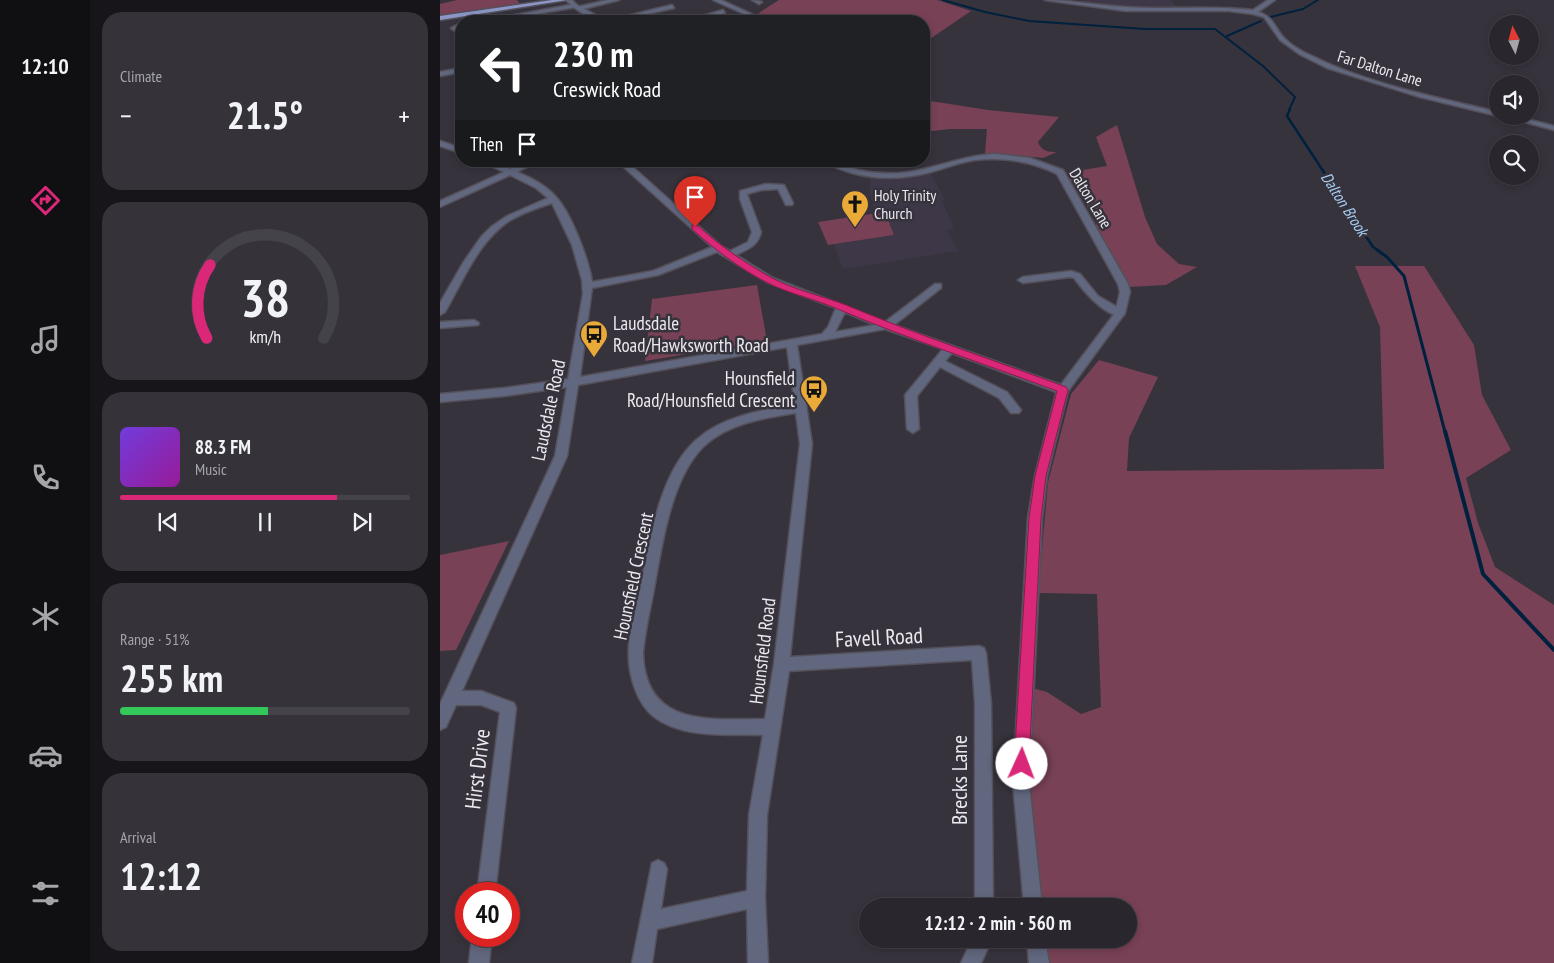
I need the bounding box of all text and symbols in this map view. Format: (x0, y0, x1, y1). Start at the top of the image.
north arrow (1489, 15, 1539, 65)
map controls (1489, 15, 1539, 185)
text: 230 m (553, 31, 634, 77)
icon: left (470, 35, 535, 100)
street label: Far Dalton Lane (1335, 46, 1425, 90)
text: 12:10 (21, 52, 69, 80)
text: Climate (120, 66, 162, 86)
text: Creswick Road (553, 75, 661, 103)
button: sound (1489, 75, 1539, 125)
text: 21.5° (227, 90, 303, 139)
text: − (120, 97, 132, 134)
text: + (398, 97, 410, 134)
icon: arrive (513, 130, 541, 158)
text: Then (470, 132, 503, 156)
button: search (1489, 135, 1539, 185)
street label: Dalton Lane (1065, 164, 1117, 232)
water label: Dalton Brook (1317, 168, 1374, 241)
pin (674, 176, 716, 227)
icon: directions (28, 183, 63, 218)
icon: arrive (681, 183, 709, 211)
place label: Holy Trinity Church (874, 185, 936, 223)
church icon: Holy Trinity Church (840, 189, 870, 228)
text: 38 (240, 264, 290, 331)
place label: Laudsdale Road/Hawksworth Road (613, 311, 769, 357)
bus stop icon: Laudsdale Road/Hawksworth Road (579, 319, 609, 358)
icon: music (28, 322, 63, 357)
text: km/h (249, 325, 281, 348)
street label: Laudsdale Road (526, 357, 570, 463)
place label: Hounsfield Road/Hounsfield Crescent (627, 366, 796, 412)
bus stop icon: Hounsfield Road/Hounsfield Crescent (799, 374, 829, 413)
text: 88.3 FM (195, 435, 251, 459)
text: Music (195, 459, 227, 479)
icon: phone (28, 460, 63, 495)
icon: previous (154, 508, 182, 536)
icon: pause (251, 508, 279, 536)
icon: next (348, 508, 376, 536)
street label: Hounsfield Crescent (608, 509, 658, 642)
street label: Hounsfield Road (744, 597, 780, 705)
icon: climate (28, 599, 63, 634)
street label: Favell Road (834, 621, 924, 653)
text: Range · 51% (120, 629, 189, 649)
text: 255 km (120, 653, 223, 702)
street label: Hirst Drive (458, 727, 496, 811)
street label: Brecks Lane (945, 735, 973, 825)
position arrow (995, 737, 1047, 789)
icon: car (28, 738, 63, 773)
text: Arrival (120, 827, 156, 847)
text: 12:12 (120, 851, 202, 900)
icon: filters (28, 876, 63, 911)
speed limit sign: 40 (455, 882, 520, 947)
text: 12:12 · 2 min · 560 m (925, 911, 1071, 935)

